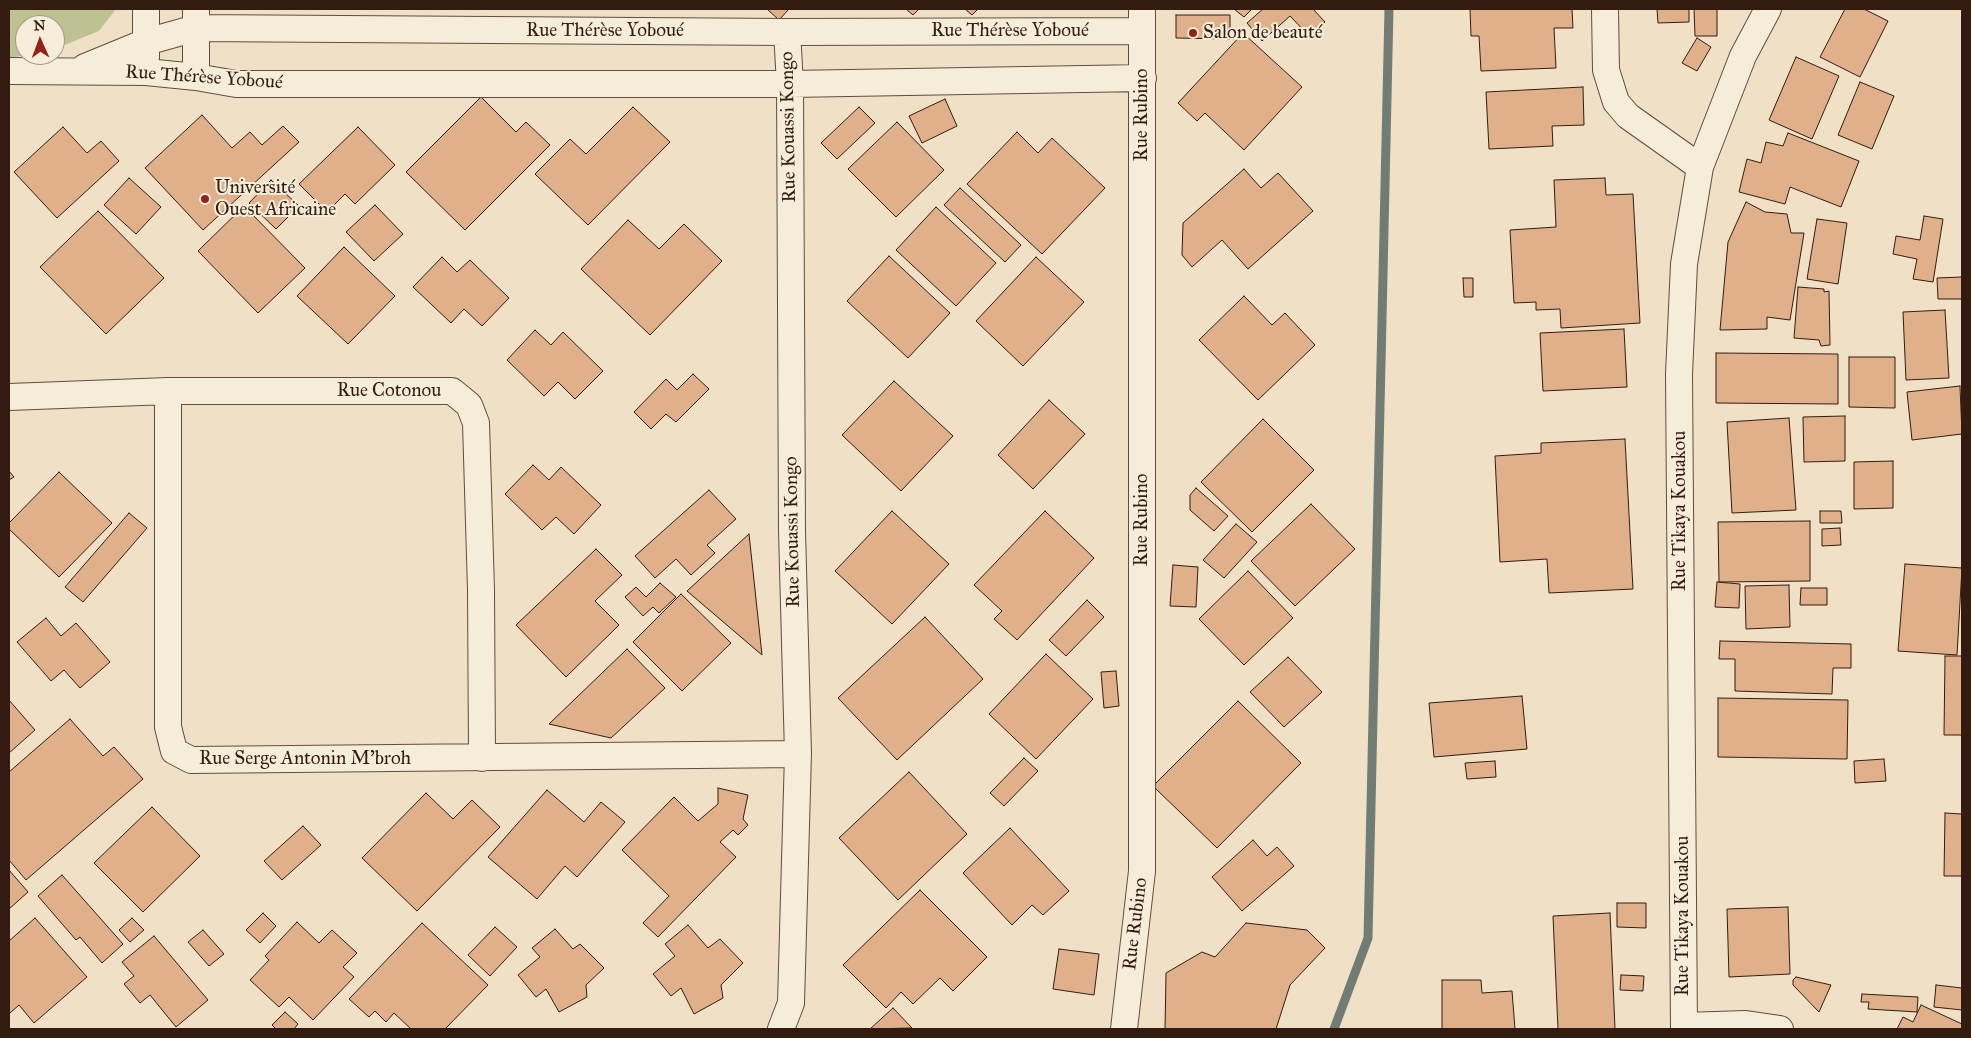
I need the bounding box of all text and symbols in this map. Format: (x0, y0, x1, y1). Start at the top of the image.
north arrow (15, 15, 65, 65)
text: N (33, 17, 46, 34)
street label: Rue Thérèse Yoboué (526, 20, 684, 42)
street label: Rue Thérèse Yoboué (931, 20, 1089, 42)
place label: Salon de beauté (1203, 22, 1323, 44)
marker: Salon de beauté (1187, 27, 1199, 39)
street label: Rue Kouassi Kongo (776, 51, 802, 203)
street label: Rue Thérèse Yoboué (124, 61, 284, 95)
street label: Rue Rubino (1131, 68, 1153, 162)
place label: Université Ouest Africaine (215, 177, 336, 221)
marker: Université Ouest Africaine (199, 193, 211, 205)
street label: Rue Cotonou (337, 380, 441, 402)
street label: Rue Tikaya Kouakou (1669, 431, 1691, 591)
street label: Rue Kouassi Kongo (780, 456, 806, 608)
street label: Rue Rubino (1131, 473, 1153, 567)
street label: Rue Serge Antonin M'broh (199, 748, 411, 770)
street label: Rue Tikaya Kouakou (1672, 836, 1694, 996)
street label: Rue Rubino (1119, 876, 1153, 972)

